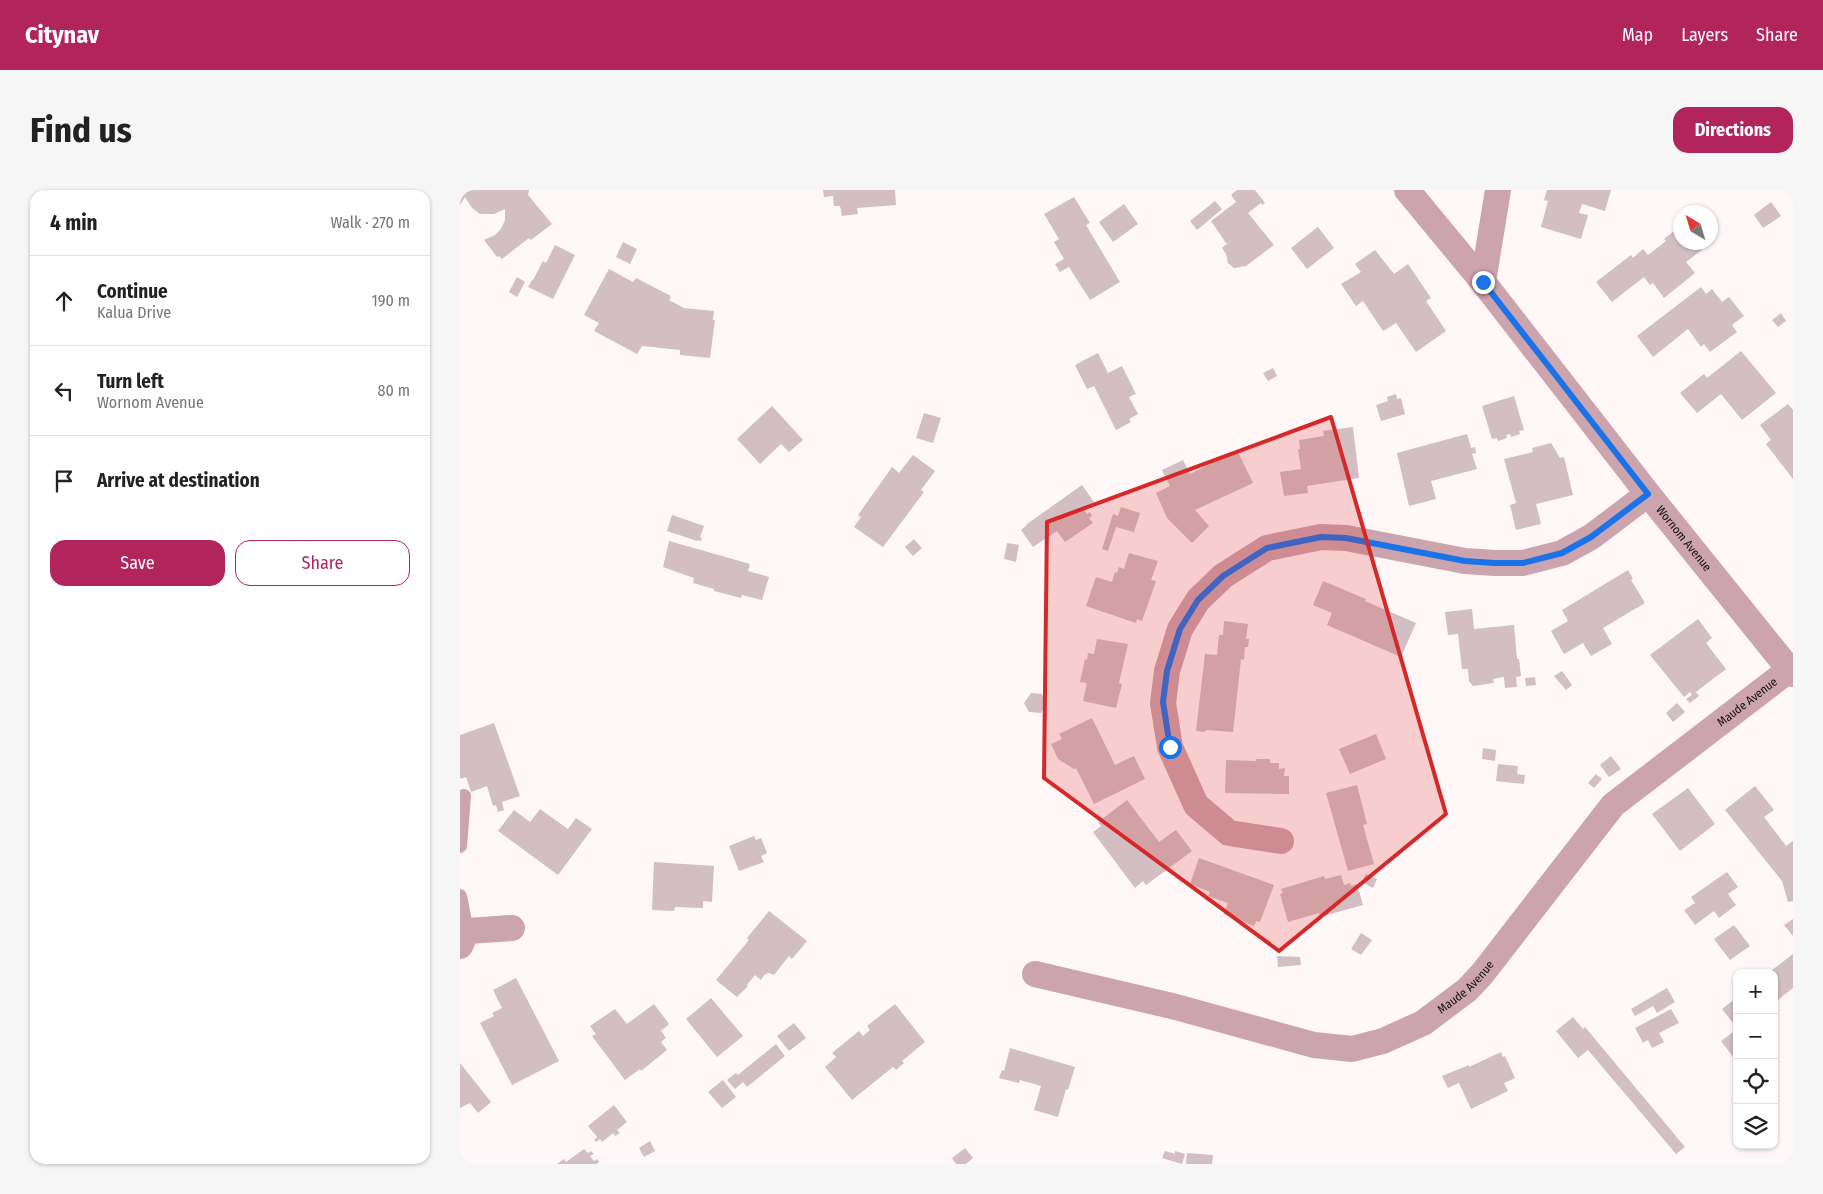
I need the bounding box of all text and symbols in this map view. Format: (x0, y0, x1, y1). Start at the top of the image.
text: Citynav (25, 21, 99, 49)
text: Map (1622, 24, 1653, 46)
text: Layers (1681, 24, 1728, 46)
text: Share (1756, 24, 1798, 46)
button: Directions (1673, 107, 1793, 153)
text: Find us (30, 109, 132, 151)
north arrow (1673, 205, 1718, 250)
text: 4 min (50, 210, 98, 236)
text: Walk · 270 m (331, 213, 410, 232)
route end (1472, 271, 1495, 294)
text: Continue (97, 280, 168, 303)
icon: ahead (50, 287, 78, 315)
text: 190 m (372, 291, 410, 310)
text: Kalua Drive (97, 303, 171, 322)
text: Turn left (97, 370, 164, 393)
icon: left (50, 377, 78, 405)
text: 80 m (378, 381, 410, 400)
text: Wornom Avenue (97, 393, 204, 412)
icon: arrive (50, 467, 78, 495)
text: Arrive at destination (97, 469, 260, 492)
street label: Wornom Avenue (1653, 503, 1714, 574)
button: Save (50, 540, 225, 586)
button: Share (235, 540, 410, 586)
street label: Maude Avenue (1714, 675, 1780, 729)
route start (1159, 736, 1182, 759)
street label: Maude Avenue (1435, 958, 1497, 1017)
map controls (1733, 969, 1778, 1149)
button: + (1733, 969, 1778, 1014)
button: − (1733, 1014, 1778, 1059)
button: locate (1733, 1059, 1778, 1104)
button: layers (1733, 1104, 1778, 1149)

